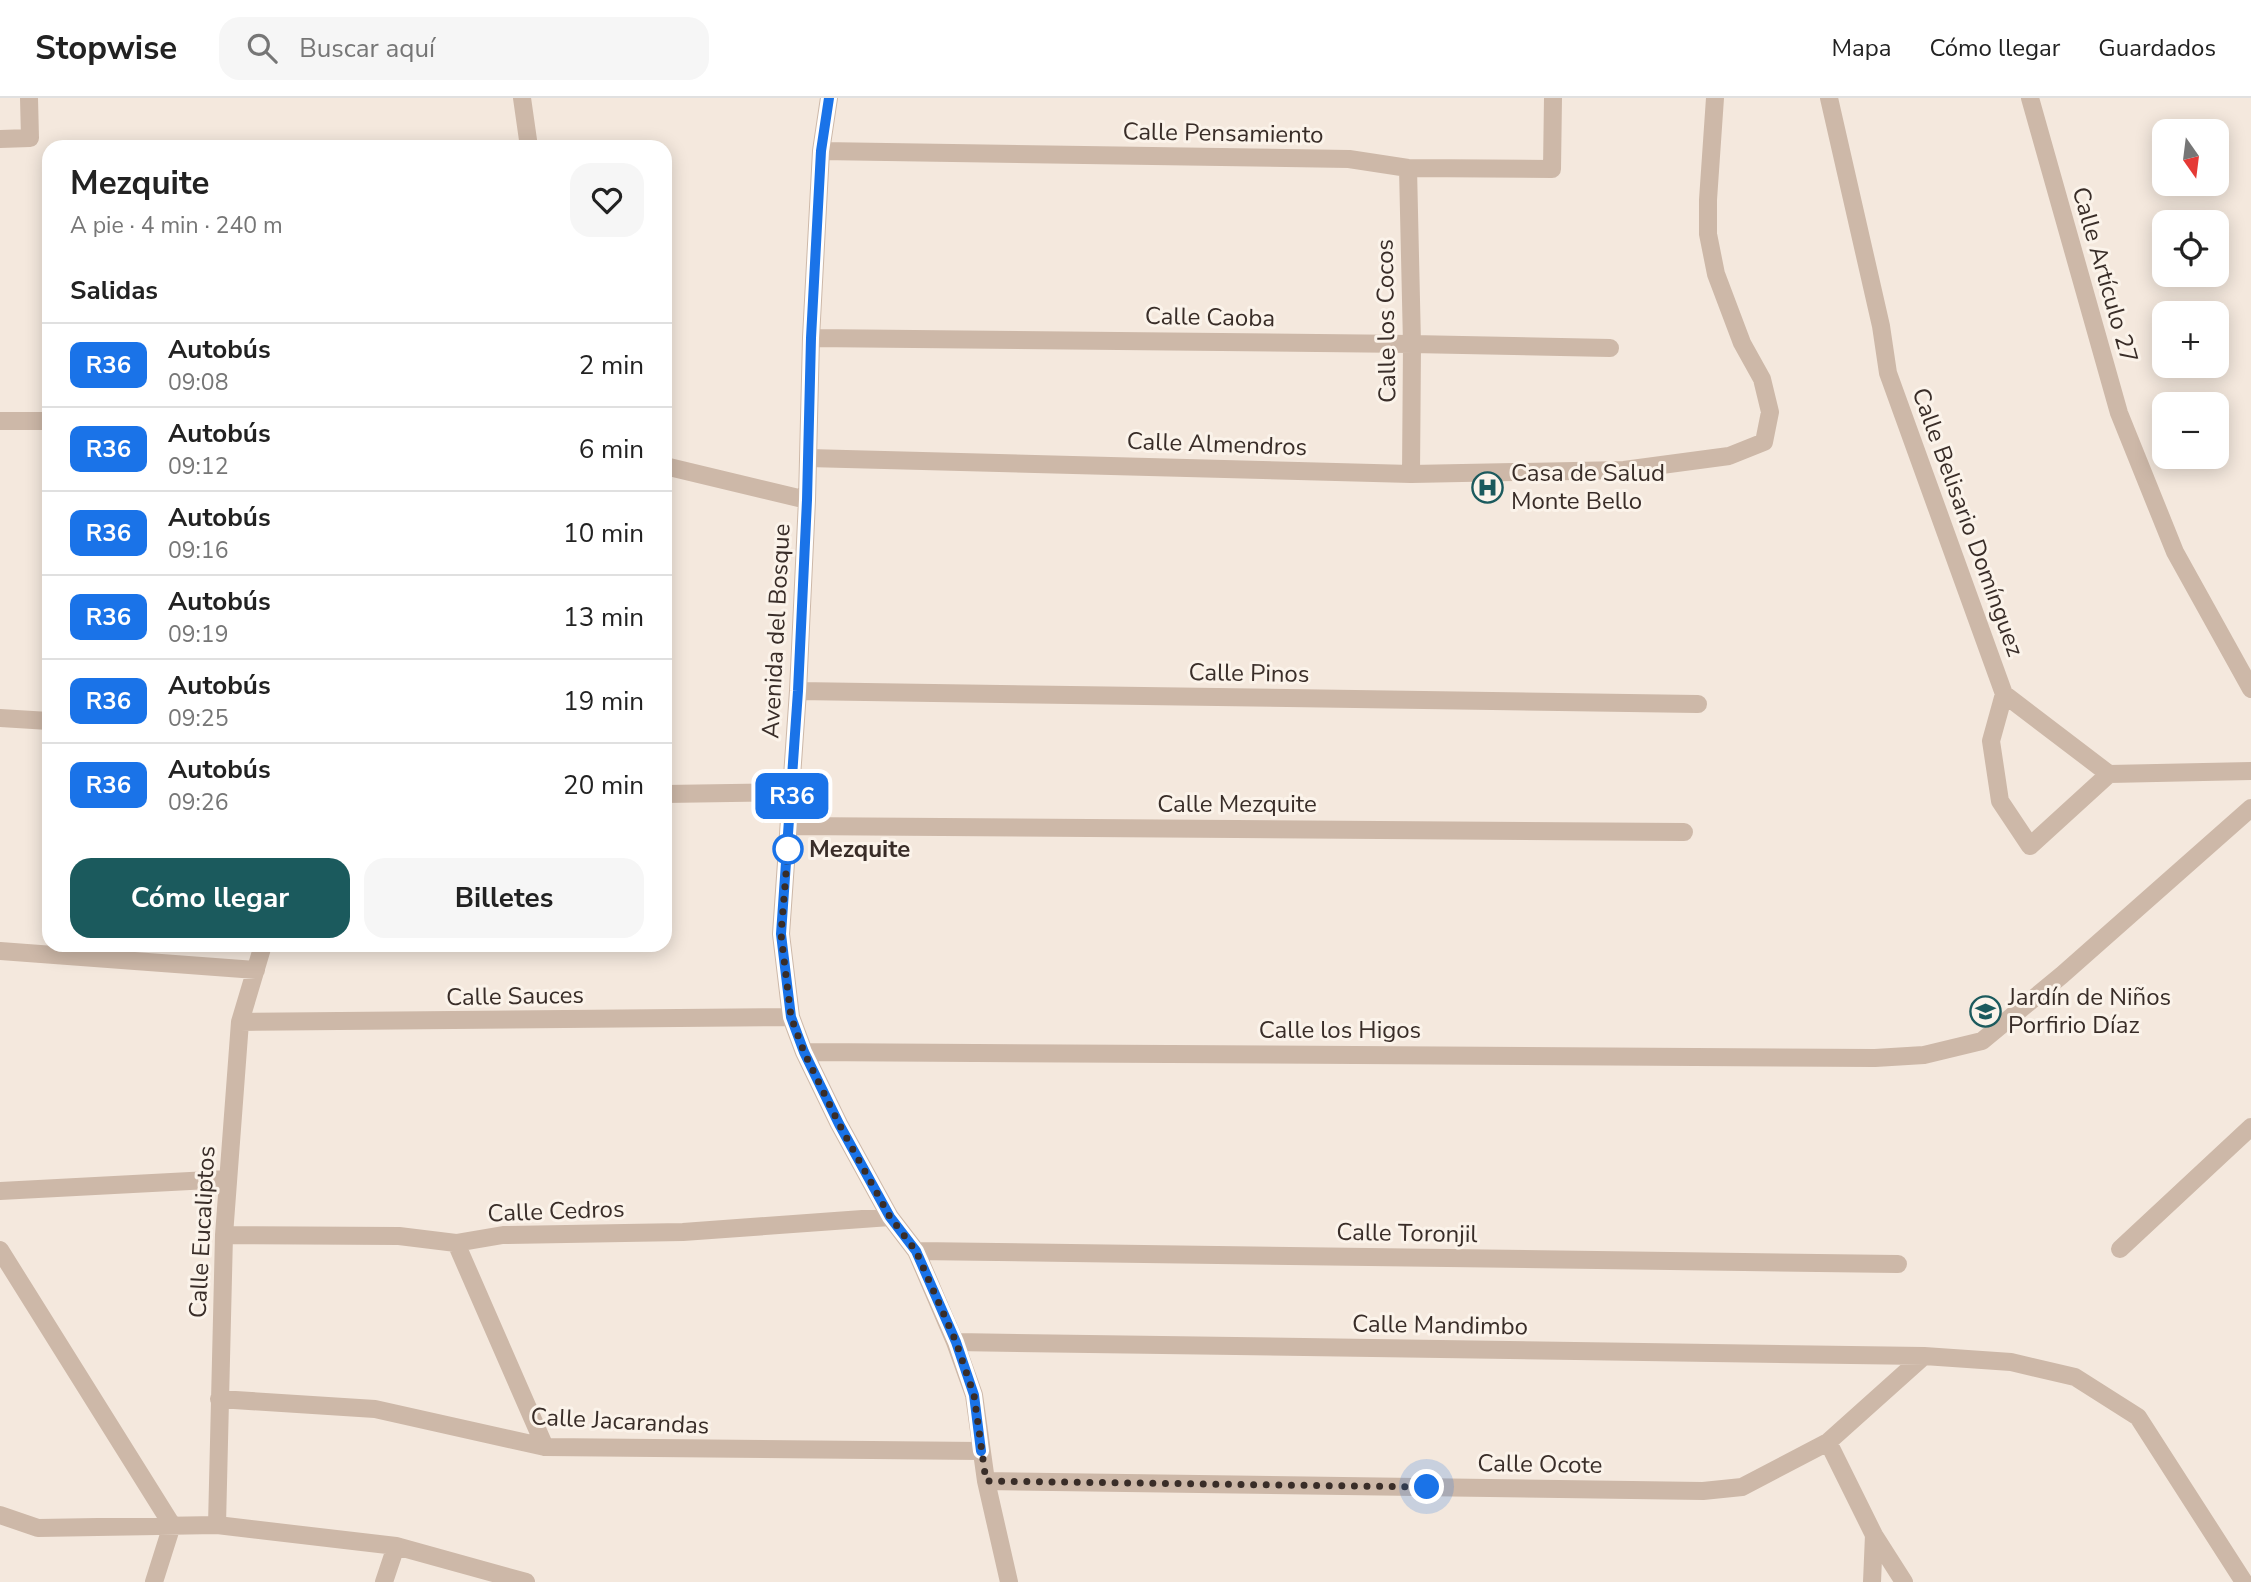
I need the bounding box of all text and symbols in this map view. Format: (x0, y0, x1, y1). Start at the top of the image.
search box (219, 17, 709, 80)
text: Stopwise (35, 26, 177, 71)
icon: search (243, 29, 281, 67)
text: Buscar aquí (299, 31, 435, 66)
text: Mapa (1831, 32, 1891, 64)
text: Cómo llegar (1929, 32, 2060, 64)
text: Guardados (2098, 32, 2216, 64)
street label: Calle Pensamiento (1122, 115, 1324, 151)
north arrow (2152, 119, 2230, 196)
map controls (2152, 119, 2229, 469)
text: Mezquite (70, 161, 209, 206)
button: heart (570, 163, 644, 237)
street label: Calle Artículo 27 (2065, 183, 2145, 367)
text: A pie · 4 min · 240 m (70, 210, 283, 241)
button: locate (2152, 210, 2229, 287)
street label: Calle los Cocos (1369, 239, 1403, 403)
text: Salidas (70, 273, 158, 308)
street label: Calle Caoba (1145, 300, 1275, 334)
button: + (2152, 301, 2229, 378)
text: Autobús (168, 332, 271, 367)
text: 2 min (579, 348, 644, 383)
text: R36 (86, 349, 131, 381)
text: 09:08 (168, 367, 228, 398)
street label: Calle Belisario Domínguez (1905, 383, 2031, 661)
button: − (2152, 392, 2229, 469)
text: Autobús (168, 416, 271, 451)
street label: Calle Almendros (1126, 425, 1308, 463)
text: 6 min (579, 432, 644, 467)
text: R36 (86, 433, 131, 465)
text: 09:12 (168, 451, 228, 482)
place label: Casa de Salud Monte Bello (1511, 457, 1665, 517)
hospital icon: Casa de Salud Monte Bello (1471, 470, 1505, 504)
text: Autobús (168, 500, 271, 535)
text: 10 min (563, 516, 644, 551)
text: R36 (86, 517, 131, 549)
street label: Avenida del Bosque (754, 523, 798, 739)
text: 09:16 (168, 535, 228, 566)
text: Autobús (168, 584, 271, 619)
text: 13 min (563, 600, 644, 635)
text: R36 (86, 601, 131, 633)
text: 09:19 (168, 619, 228, 650)
street label: Calle Pinos (1188, 656, 1310, 690)
text: Autobús (168, 668, 271, 703)
text: 19 min (563, 684, 644, 719)
text: R36 (86, 685, 131, 717)
text: 09:25 (168, 703, 228, 734)
text: Autobús (168, 752, 271, 787)
text: 20 min (563, 768, 644, 803)
text: R36 (86, 769, 131, 801)
line badge: R36 (752, 773, 832, 819)
text: R36 (769, 780, 815, 812)
text: 09:26 (168, 787, 228, 818)
street label: Calle Mezquite (1157, 788, 1317, 820)
place label: Mezquite (809, 833, 910, 865)
marker: Mezquite (773, 834, 803, 864)
button: Cómo llegar (70, 858, 350, 938)
button: Billetes (364, 858, 644, 938)
street label: Calle Sauces (446, 979, 584, 1013)
place label: Jardín de Niños Porfirio Díaz (2007, 981, 2171, 1041)
school or university icon: Jardín de Niños Porfirio Díaz (1968, 994, 2002, 1028)
street label: Calle los Higos (1259, 1014, 1421, 1046)
street label: Calle Eucaliptos (182, 1145, 222, 1319)
street label: Calle Cedros (487, 1193, 625, 1229)
street label: Calle Toronjil (1336, 1216, 1478, 1250)
street label: Calle Mandimbo (1352, 1307, 1528, 1343)
street label: Calle Jacarandas (530, 1400, 710, 1442)
street label: Calle Ocote (1477, 1447, 1603, 1481)
your location (1409, 1469, 1444, 1504)

